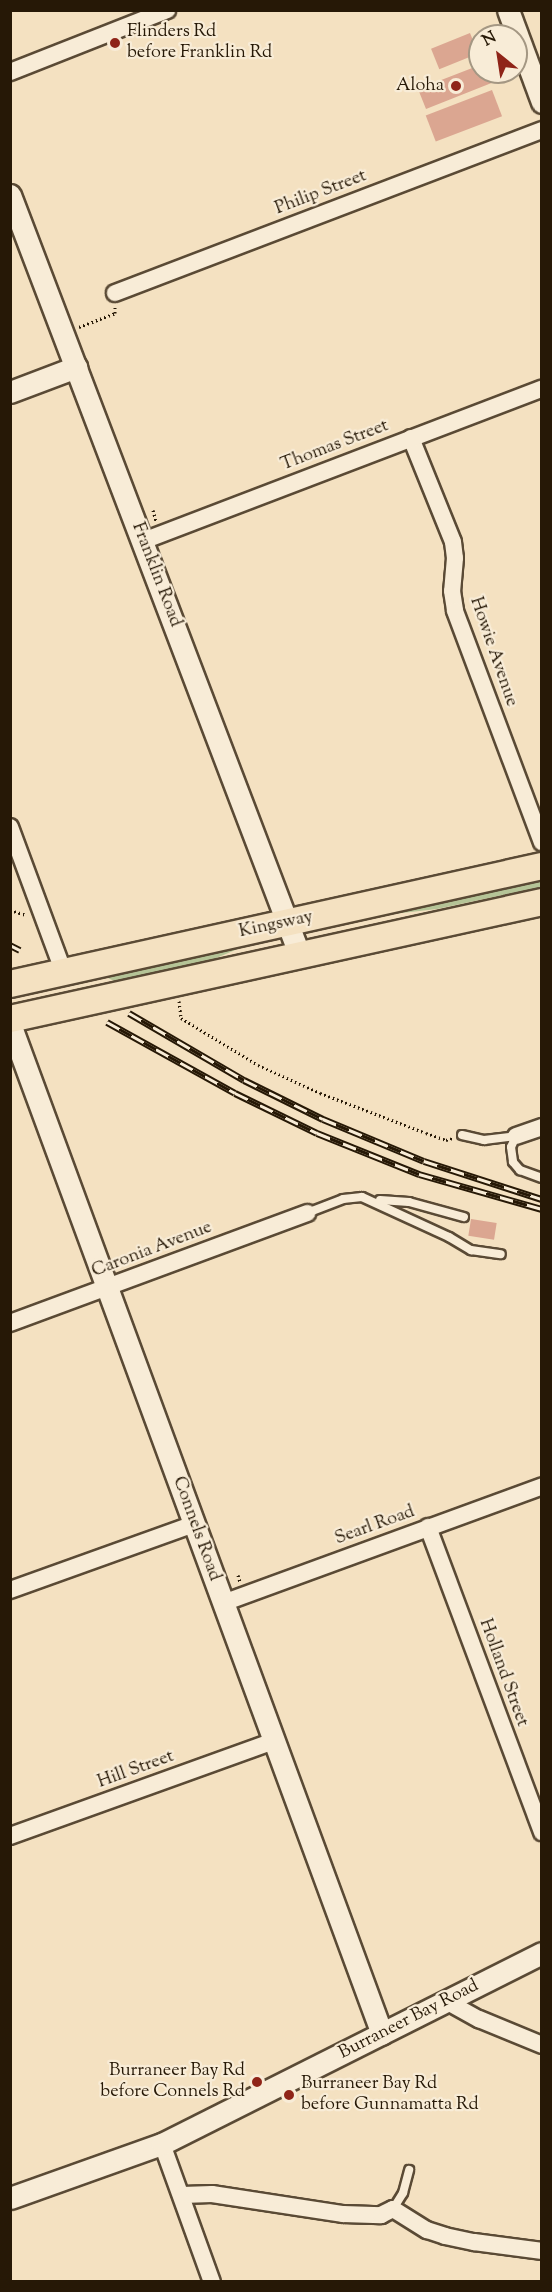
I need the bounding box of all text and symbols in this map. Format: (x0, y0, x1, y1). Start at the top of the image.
place label: Flinders Rd before Franklin Rd (127, 22, 272, 64)
north arrow (468, 24, 528, 84)
text: N (478, 27, 501, 53)
marker: Flinders Rd before Franklin Rd (108, 36, 122, 50)
place label: Aloha (396, 75, 444, 97)
marker: Aloha (449, 79, 463, 93)
street label: Philip Street (272, 166, 370, 220)
street label: Thomas Street (278, 416, 392, 476)
street label: Franklin Road (126, 520, 186, 630)
street label: Howie Avenue (464, 594, 522, 710)
street label: Kingsway (237, 907, 315, 943)
street label: Caronia Avenue (89, 1217, 215, 1283)
street label: Connels Road (167, 1474, 225, 1584)
street label: Searl Road (332, 1502, 418, 1550)
street label: Holland Street (473, 1616, 533, 1730)
street label: Hill Street (95, 1746, 177, 1794)
street label: Burraneer Bay Road (336, 1975, 482, 2065)
place label: Burraneer Bay Rd before Connels Rd (100, 2061, 245, 2104)
place label: Burraneer Bay Rd before Gunnamatta Rd (301, 2074, 479, 2116)
marker: Burraneer Bay Rd before Connels Rd (250, 2075, 264, 2089)
marker: Burraneer Bay Rd before Gunnamatta Rd (282, 2088, 296, 2102)

